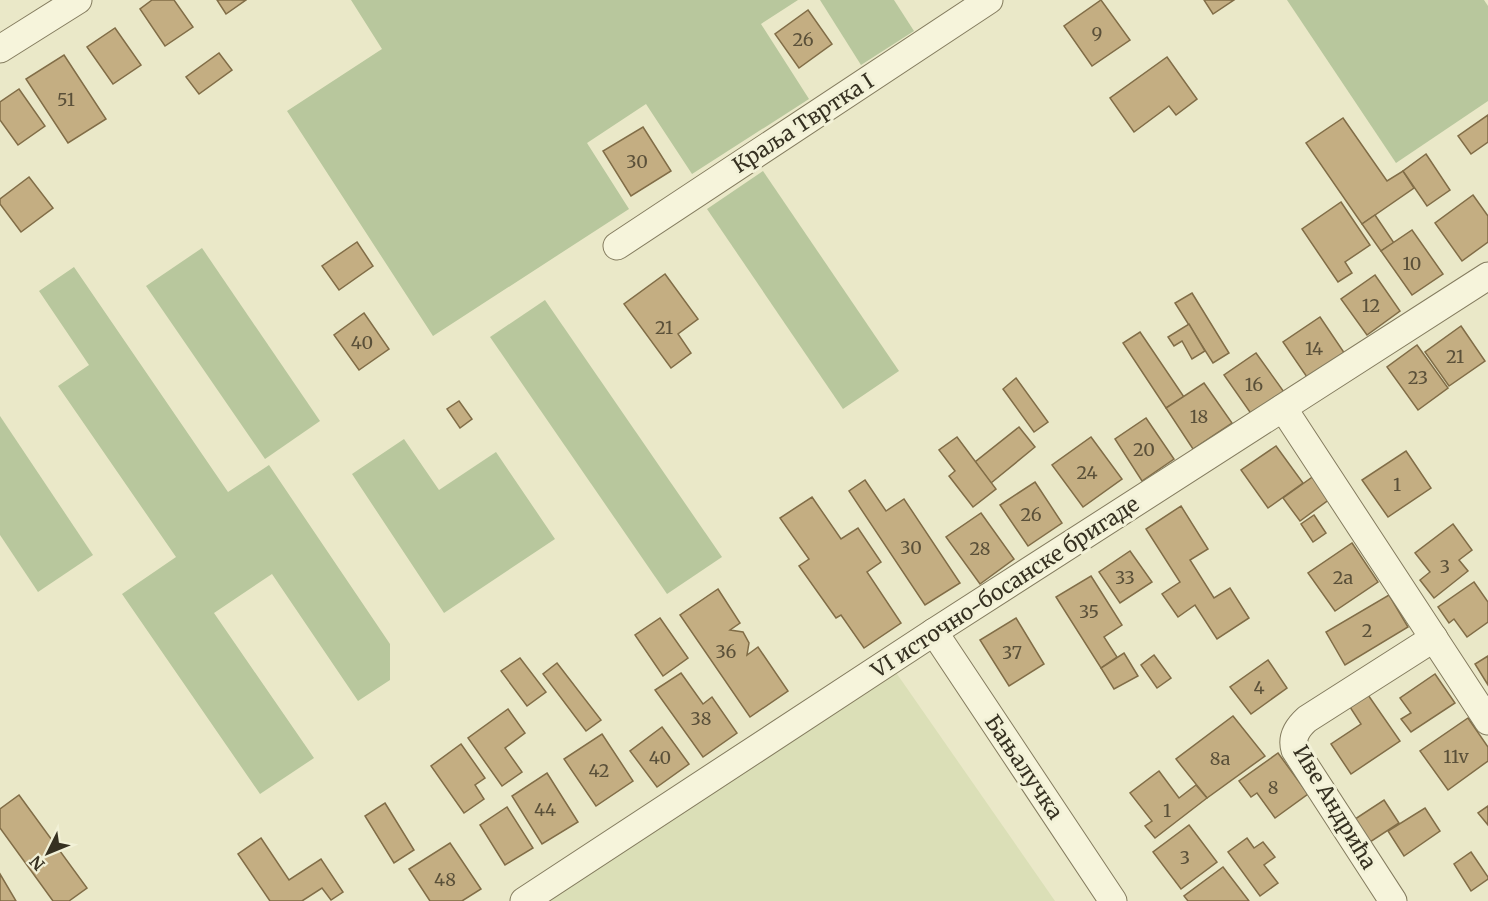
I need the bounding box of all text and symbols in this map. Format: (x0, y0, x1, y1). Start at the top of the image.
house number: 9 (1092, 22, 1102, 45)
house number: 26 (792, 28, 814, 51)
street label: Краља Твртка I (727, 67, 879, 179)
house number: 51 (57, 88, 75, 111)
house number: 30 (626, 150, 648, 173)
house number: 10 (1403, 252, 1421, 275)
house number: 12 (1362, 294, 1380, 317)
house number: 21 (655, 316, 673, 339)
house number: 40 (351, 331, 373, 354)
house number: 14 (1305, 337, 1323, 360)
house number: 21 (1446, 345, 1464, 368)
house number: 23 (1408, 366, 1428, 389)
house number: 16 (1245, 373, 1263, 396)
house number: 18 (1190, 405, 1208, 428)
house number: 20 (1133, 438, 1155, 461)
house number: 24 (1076, 461, 1098, 484)
house number: 1 (1393, 473, 1401, 496)
street label: VI источно-босанске бригаде (865, 490, 1144, 684)
house number: 26 (1020, 503, 1042, 526)
house number: 30 (900, 536, 922, 559)
house number: 28 (969, 537, 991, 560)
house number: 3 (1440, 555, 1450, 578)
house number: 33 (1115, 566, 1135, 589)
house number: 2a (1333, 566, 1354, 589)
house number: 35 (1079, 600, 1099, 623)
house number: 2 (1362, 619, 1372, 642)
house number: 36 (716, 640, 737, 663)
house number: 37 (1002, 641, 1022, 664)
house number: 4 (1253, 676, 1265, 699)
house number: 38 (691, 707, 711, 730)
street label: Бањалучка (979, 709, 1069, 825)
street label: Иве Андрића (1287, 740, 1383, 874)
house number: 11v (1443, 745, 1469, 768)
house number: 40 (649, 746, 671, 769)
house number: 8a (1210, 747, 1231, 770)
house number: 42 (589, 759, 609, 782)
house number: 8 (1268, 776, 1278, 799)
house number: 44 (534, 798, 556, 821)
house number: 1 (1163, 799, 1171, 822)
north arrow (18, 823, 78, 883)
house number: 3 (1180, 846, 1190, 869)
text: N (25, 852, 49, 875)
house number: 48 (434, 868, 456, 891)

